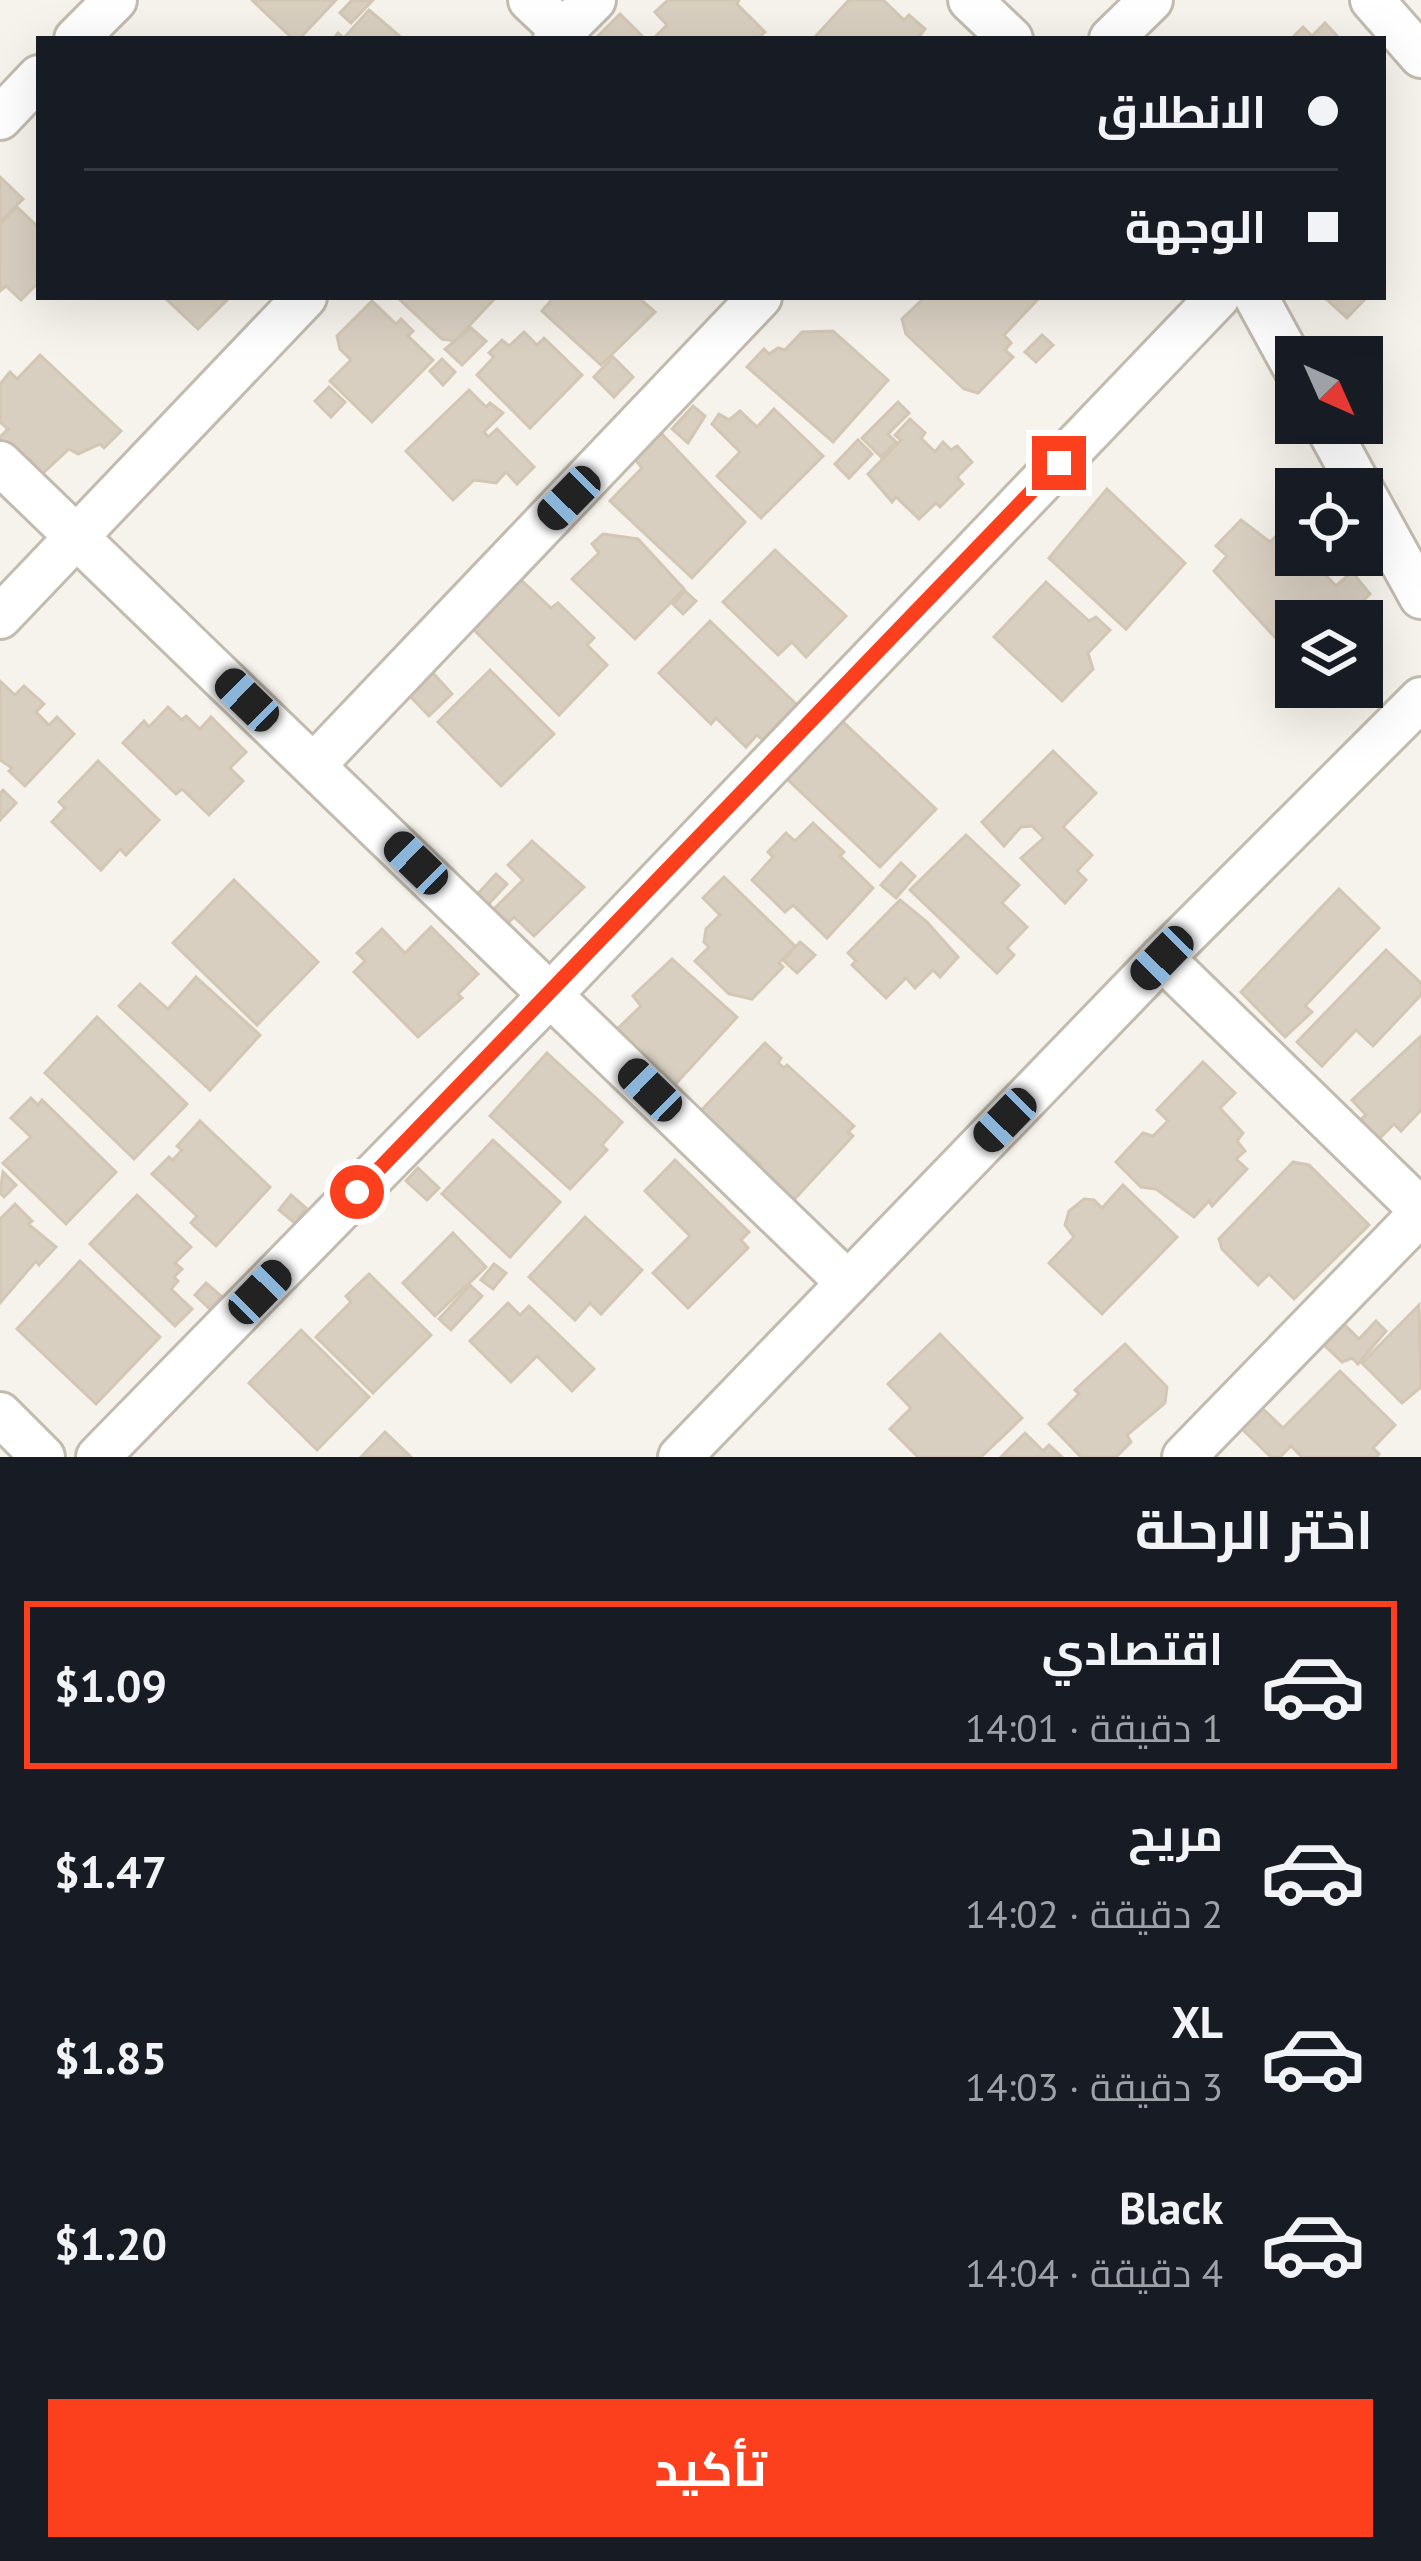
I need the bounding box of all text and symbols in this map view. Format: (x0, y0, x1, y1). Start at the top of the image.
text: الانطلاق (1097, 82, 1266, 140)
text: الوجهة (1125, 197, 1266, 255)
north arrow (1275, 336, 1383, 444)
map controls (1275, 336, 1383, 708)
route end (1032, 436, 1086, 490)
car (531, 460, 607, 536)
button: locate (1275, 468, 1383, 576)
button: layers (1275, 600, 1383, 708)
car (209, 662, 285, 738)
car (378, 825, 454, 901)
car (1124, 920, 1200, 996)
car (612, 1052, 688, 1128)
car (967, 1082, 1043, 1158)
route start (330, 1165, 384, 1219)
car (222, 1254, 298, 1330)
text: اختر الرحلة (1135, 1494, 1373, 1564)
text: اقتصادي (1042, 1619, 1223, 1677)
icon: car (1259, 1631, 1367, 1739)
text: $1.09 (54, 1656, 167, 1714)
text: 1 دقيقة · 14:01 (965, 1702, 1223, 1753)
text: مريح (1128, 1805, 1223, 1863)
icon: car (1259, 1817, 1367, 1925)
text: $1.47 (54, 1842, 167, 1900)
text: 2 دقيقة · 14:02 (965, 1888, 1223, 1939)
text: XL (1171, 1992, 1223, 2050)
icon: car (1259, 2003, 1367, 2111)
text: $1.85 (54, 2028, 167, 2086)
text: 3 دقيقة · 14:03 (965, 2061, 1223, 2112)
text: Black (1119, 2178, 1223, 2236)
icon: car (1259, 2189, 1367, 2297)
text: $1.20 (54, 2214, 167, 2272)
text: 4 دقيقة · 14:04 (965, 2247, 1223, 2298)
button: تأكيد (48, 2399, 1373, 2537)

